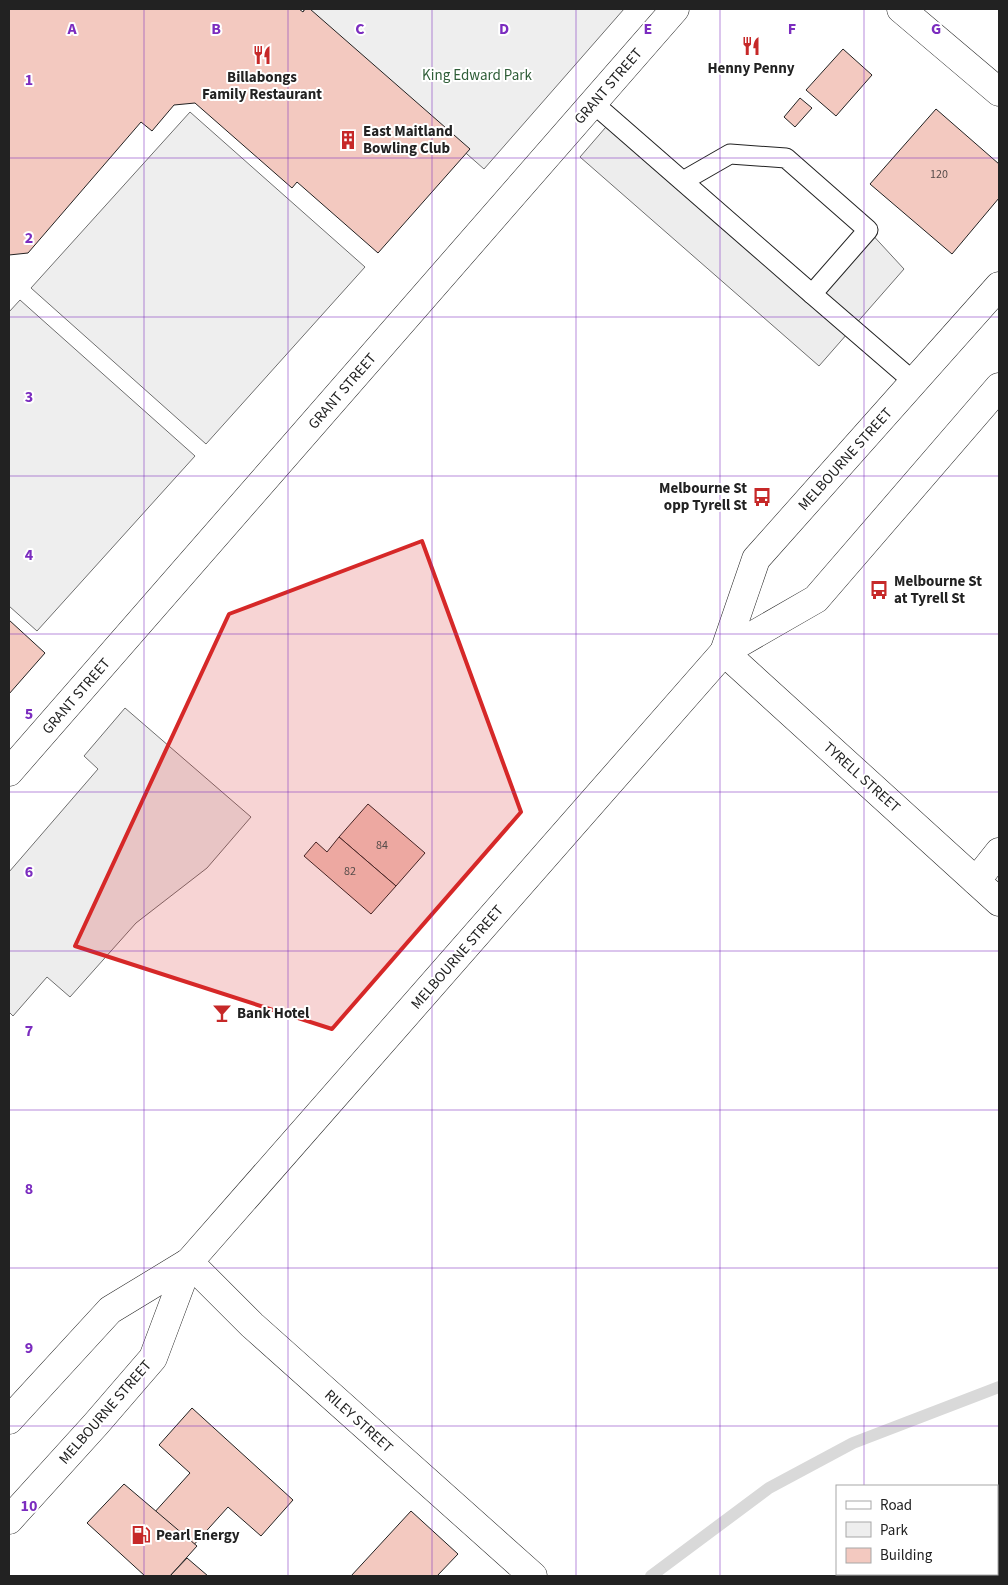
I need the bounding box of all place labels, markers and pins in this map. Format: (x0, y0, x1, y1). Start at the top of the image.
restaurant icon: Henny Penny (740, 35, 762, 57)
restaurant icon: Billabongs Family Restaurant (251, 44, 273, 66)
place label: Henny Penny (707, 58, 795, 79)
place label: Billabongs Family Restaurant (202, 67, 322, 105)
place label: East Maitland Bowling Club (363, 121, 453, 159)
building icon: East Maitland Bowling Club (337, 129, 359, 151)
place label: Melbourne St opp Tyrell St (659, 478, 747, 516)
bus stop icon: Melbourne St opp Tyrell St (751, 486, 773, 508)
place label: Melbourne St at Tyrell St (894, 571, 982, 609)
bus stop icon: Melbourne St at Tyrell St (868, 579, 890, 601)
bar icon: Bank Hotel (211, 1002, 233, 1024)
place label: Bank Hotel (237, 1003, 310, 1024)
fuel station icon: Pearl Energy (130, 1524, 152, 1546)
place label: Pearl Energy (156, 1525, 240, 1546)

